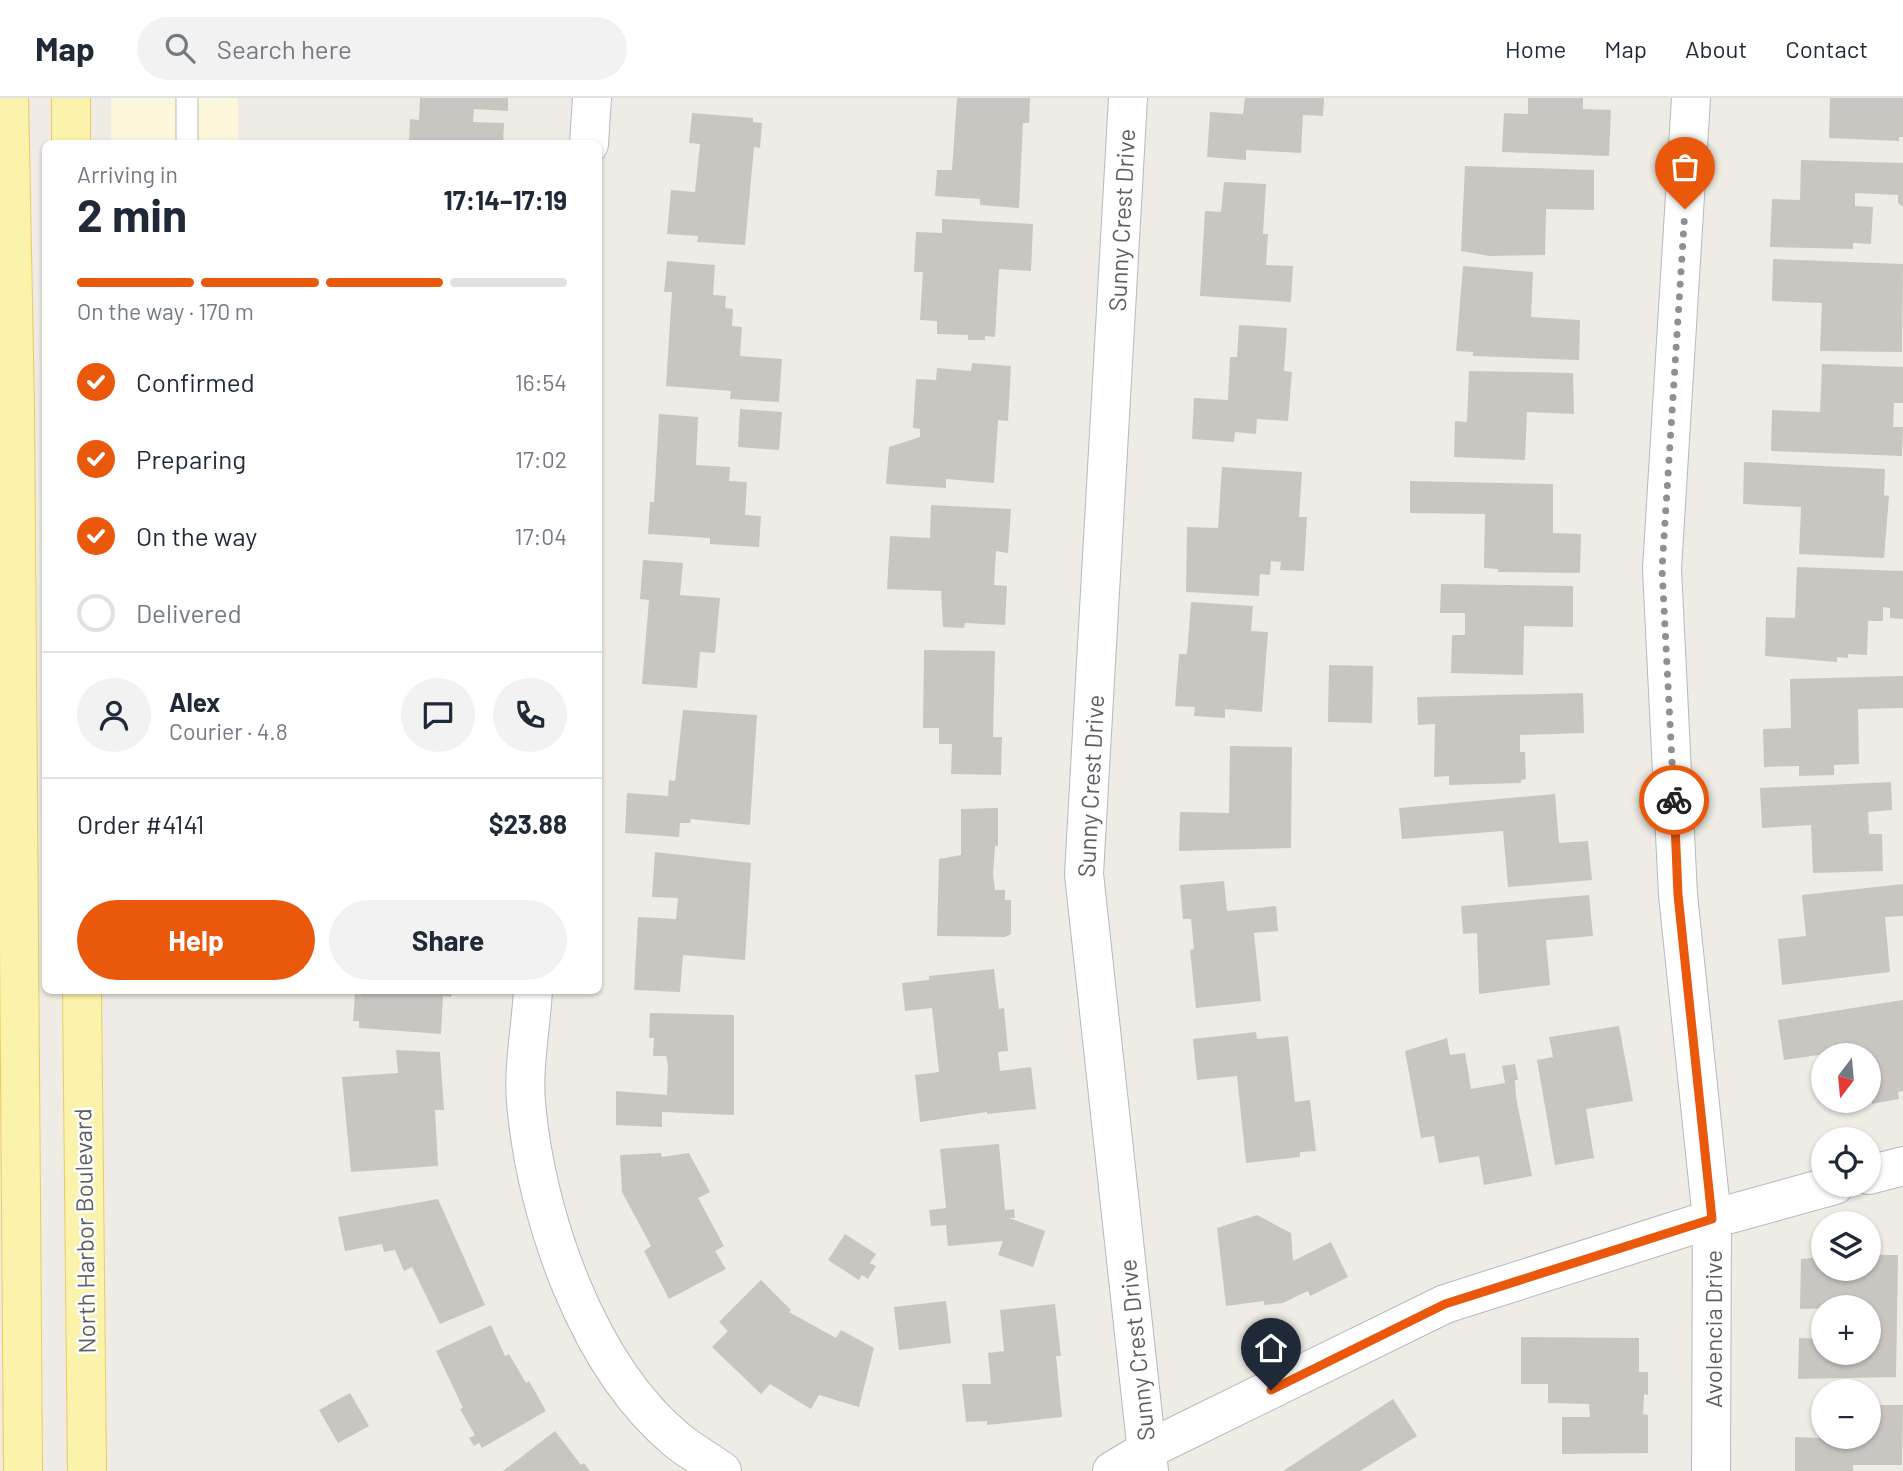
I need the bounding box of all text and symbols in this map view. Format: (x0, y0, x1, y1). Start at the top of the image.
search box (137, 17, 627, 80)
text: Map (35, 28, 95, 68)
icon: search (161, 29, 199, 67)
text: Search here (217, 33, 352, 64)
text: Home (1505, 34, 1566, 63)
text: Map (1604, 34, 1647, 63)
text: About (1685, 34, 1747, 63)
text: Contact (1785, 34, 1868, 63)
street label: Sunny Crest Drive (1102, 128, 1140, 312)
pin (1655, 137, 1715, 209)
icon: bag (1666, 148, 1704, 186)
text: Arriving in (77, 160, 178, 188)
text: 17:14–17:19 (444, 184, 567, 215)
text: 2 min (77, 186, 187, 241)
text: On the way · 170 m (77, 297, 254, 325)
icon: check (77, 363, 115, 401)
text: Confirmed (136, 366, 255, 397)
text: 16:54 (515, 368, 567, 396)
icon: check (77, 440, 115, 478)
text: Preparing (136, 443, 246, 474)
text: 17:02 (515, 445, 567, 473)
icon: check (77, 517, 115, 555)
text: On the way (136, 520, 257, 551)
text: 17:04 (515, 522, 567, 550)
text: Delivered (136, 597, 242, 628)
button: person (77, 678, 151, 752)
button: chat (401, 678, 475, 752)
button: phone (493, 678, 567, 752)
text: Alex (169, 686, 220, 717)
street label: Sunny Crest Drive (1071, 694, 1109, 878)
text: Courier · 4.8 (169, 717, 288, 745)
courier (1639, 765, 1709, 835)
icon: bike (1655, 781, 1693, 819)
text: Order #4141 (77, 808, 204, 839)
text: $23.88 (489, 808, 567, 839)
button: Help (77, 900, 315, 980)
button: Share (329, 900, 567, 980)
north arrow (1811, 1043, 1881, 1113)
map controls (1811, 1043, 1881, 1449)
street label: North Harbor Boulevard (67, 1108, 101, 1354)
button: locate (1811, 1127, 1881, 1197)
button: layers (1811, 1211, 1881, 1281)
street label: Avolencia Drive (1698, 1250, 1727, 1408)
street label: Sunny Crest Drive (1112, 1258, 1160, 1442)
button: + (1811, 1295, 1881, 1365)
pin (1241, 1318, 1301, 1390)
icon: home (1252, 1329, 1290, 1367)
button: − (1811, 1379, 1881, 1449)

